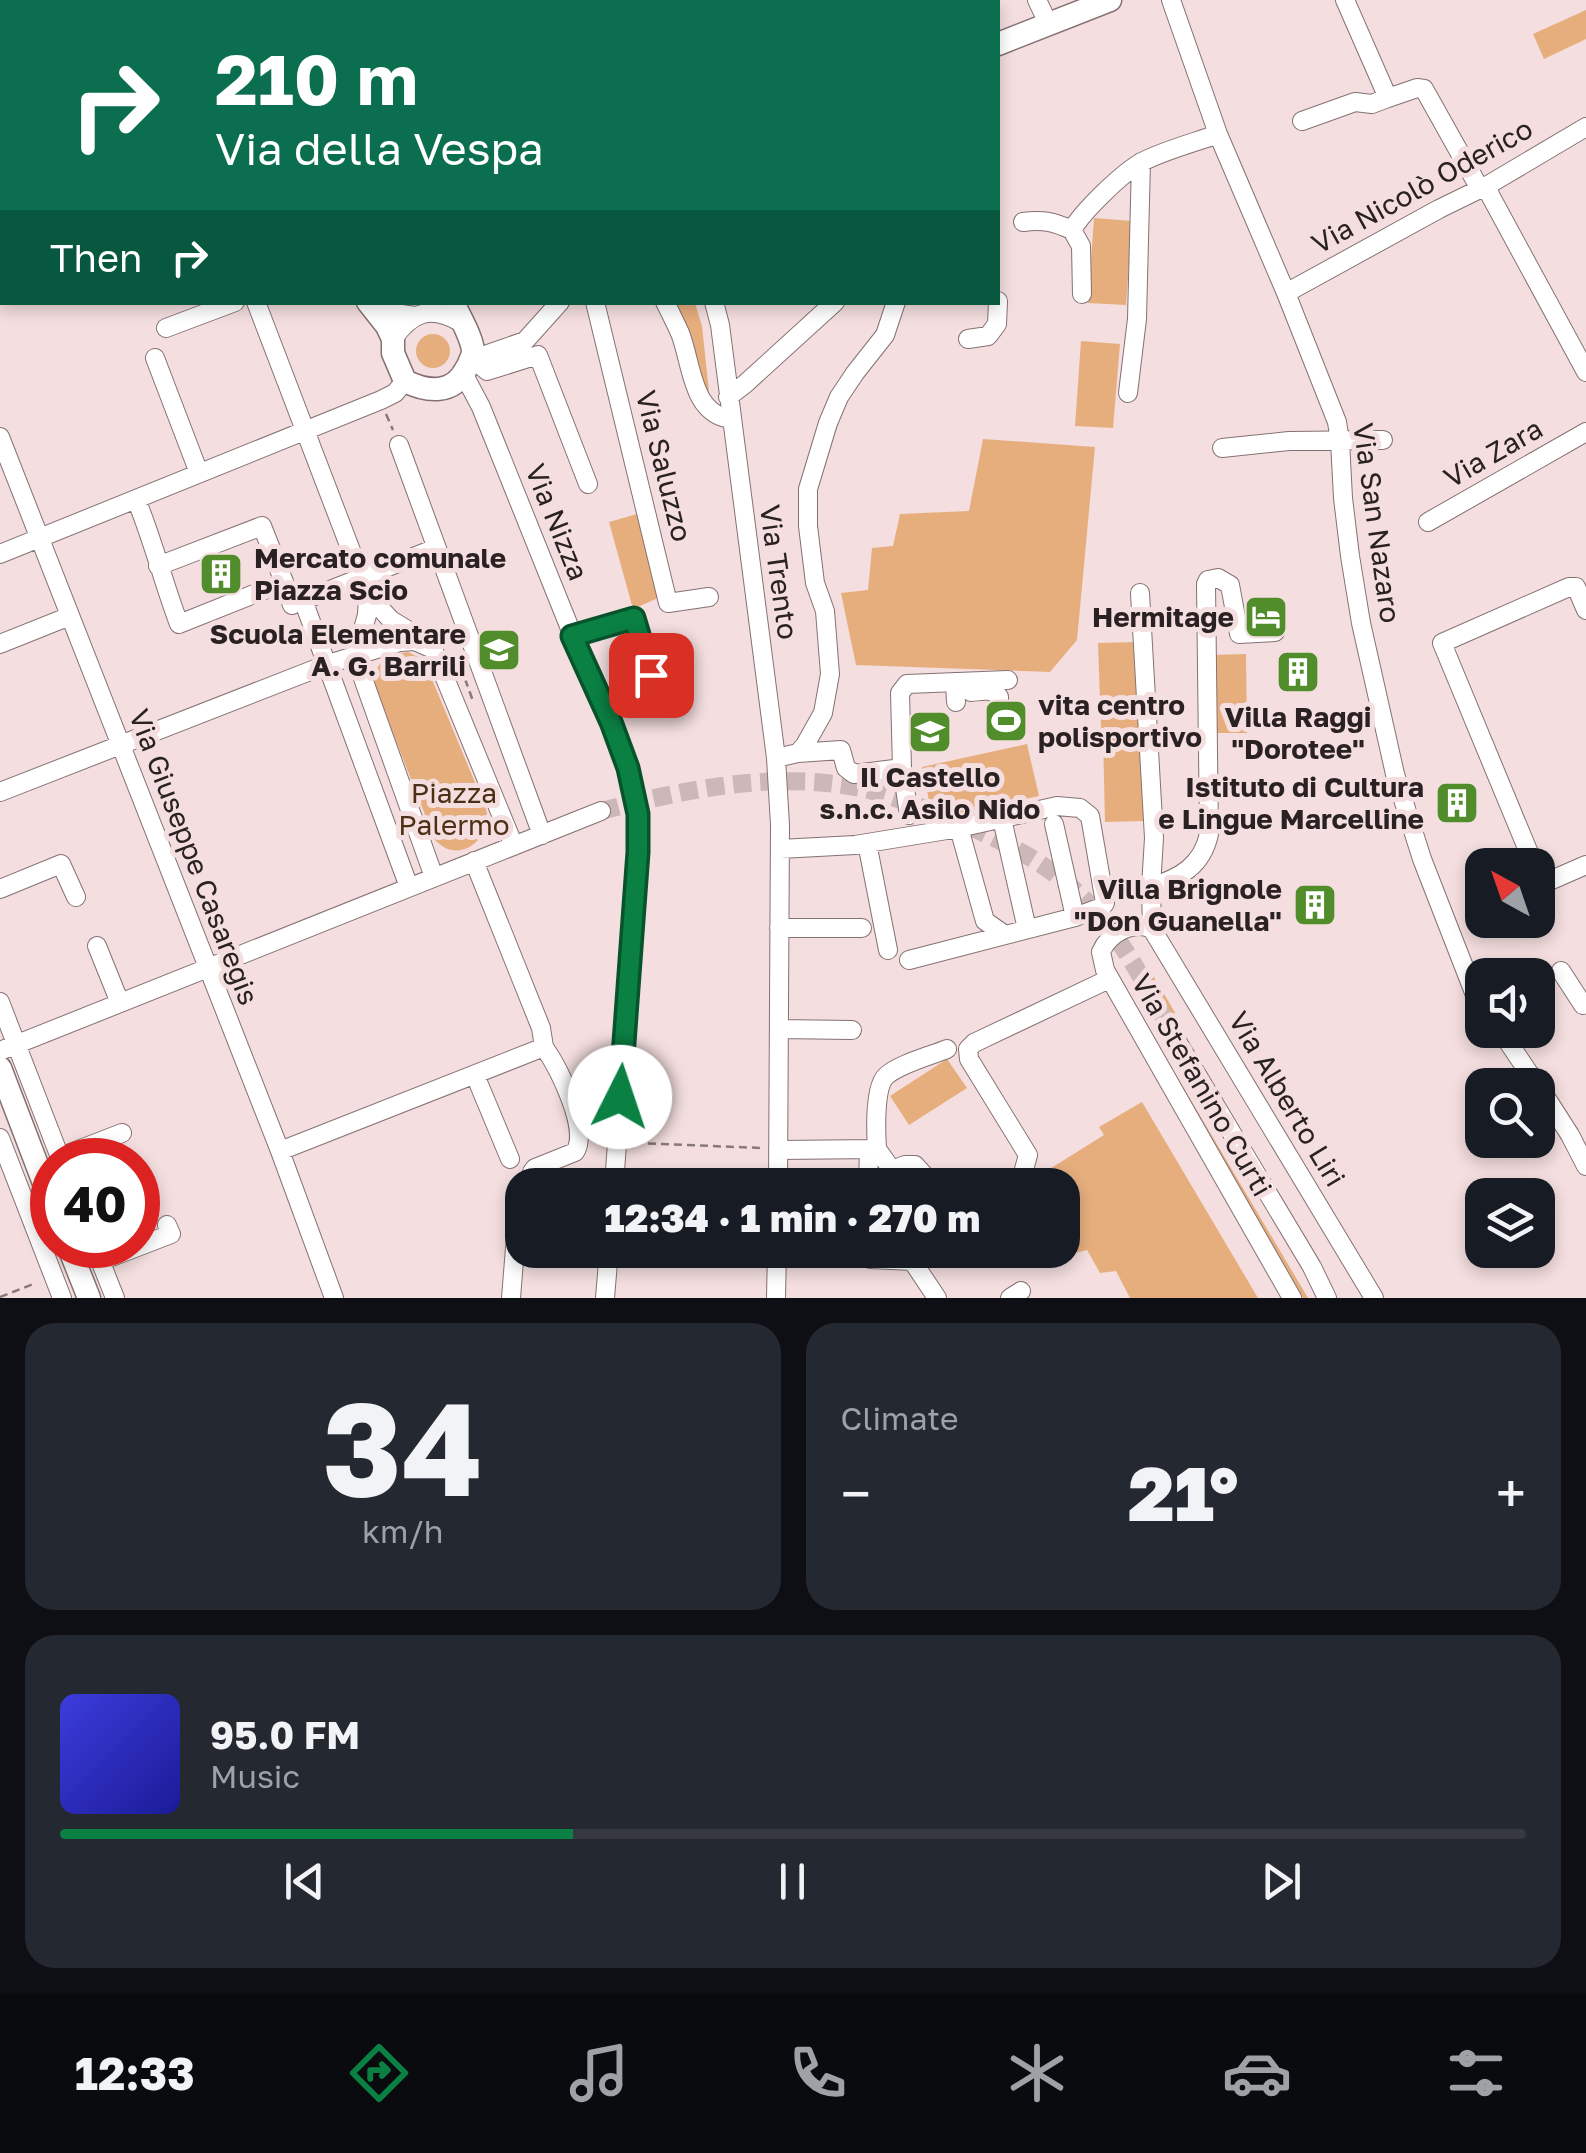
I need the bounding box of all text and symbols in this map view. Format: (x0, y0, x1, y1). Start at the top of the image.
text: 210 m (215, 36, 418, 120)
icon: right (50, 40, 180, 170)
street label: Via Nicolò Oderico (1306, 111, 1538, 260)
text: Via della Vespa (215, 121, 544, 175)
icon: right (162, 230, 217, 285)
text: Then (50, 235, 142, 280)
street label: Via Saluzzo (630, 387, 699, 545)
street label: Via Zara (1438, 411, 1548, 494)
street label: Via San Nazaro (1347, 421, 1408, 625)
street label: Via Nizza (519, 459, 596, 585)
street label: Via Trento (754, 502, 805, 641)
place label: Mercato comunale Piazza Scio (254, 541, 506, 606)
building icon: Mercato comunale Piazza Scio (198, 551, 244, 597)
hotel icon: Hermitage (1243, 594, 1289, 640)
place label: Hermitage (1092, 600, 1234, 633)
place label: Scuola Elementare A. G. Barrili (209, 617, 466, 682)
school or university icon: Scuola Elementare A. G. Barrili (476, 627, 522, 673)
pin (609, 633, 694, 718)
icon: arrive (624, 648, 679, 703)
building icon: Villa Raggi "Dorotee" (1275, 649, 1321, 695)
place label: vita centro polisportivo (1038, 688, 1202, 753)
sports icon: vita centro polisportivo (983, 698, 1029, 744)
place label: Villa Raggi "Dorotee" (1225, 700, 1371, 765)
street label: Via Giuseppe Casaregis (123, 704, 266, 1009)
school or university icon: Il Castello s.n.c. Asilo Nido (907, 709, 953, 755)
place label: Il Castello s.n.c. Asilo Nido (820, 760, 1040, 825)
place label: Istituto di Cultura e Lingue Marcelline (1158, 770, 1424, 835)
park label: Piazza Palermo (398, 776, 510, 841)
building icon: Istituto di Cultura e Lingue Marcelline (1434, 780, 1480, 826)
north arrow (1465, 848, 1555, 938)
map controls (1465, 848, 1555, 1268)
place label: Villa Brignole "Don Guanella" (1074, 872, 1282, 937)
building icon: Villa Brignole "Don Guanella" (1292, 882, 1338, 928)
button: sound (1465, 958, 1555, 1048)
street label: Via Stefanino Curti (1125, 968, 1279, 1202)
street label: Via Alberto Liri (1222, 1005, 1353, 1192)
position arrow (568, 1045, 672, 1149)
button: search (1465, 1068, 1555, 1158)
speed limit sign: 40 (30, 1138, 160, 1268)
button: layers (1465, 1178, 1555, 1268)
text: 12:34 · 1 min · 270 m (605, 1195, 980, 1240)
text: 34 (322, 1369, 483, 1525)
text: Climate (841, 1399, 959, 1437)
text: 21° (1128, 1447, 1238, 1538)
text: − (841, 1460, 871, 1526)
text: + (1496, 1460, 1526, 1526)
text: km/h (362, 1512, 443, 1550)
text: 95.0 FM (210, 1712, 360, 1757)
text: Music (210, 1757, 300, 1795)
icon: previous (277, 1854, 332, 1909)
icon: pause (765, 1854, 820, 1909)
icon: next (1254, 1854, 1309, 1909)
icon: directions (344, 2038, 414, 2108)
icon: music (564, 2038, 634, 2108)
icon: phone (783, 2038, 853, 2108)
icon: climate (1002, 2038, 1072, 2108)
icon: car (1222, 2038, 1292, 2108)
icon: filters (1441, 2038, 1511, 2108)
text: 12:33 (75, 2046, 195, 2100)

